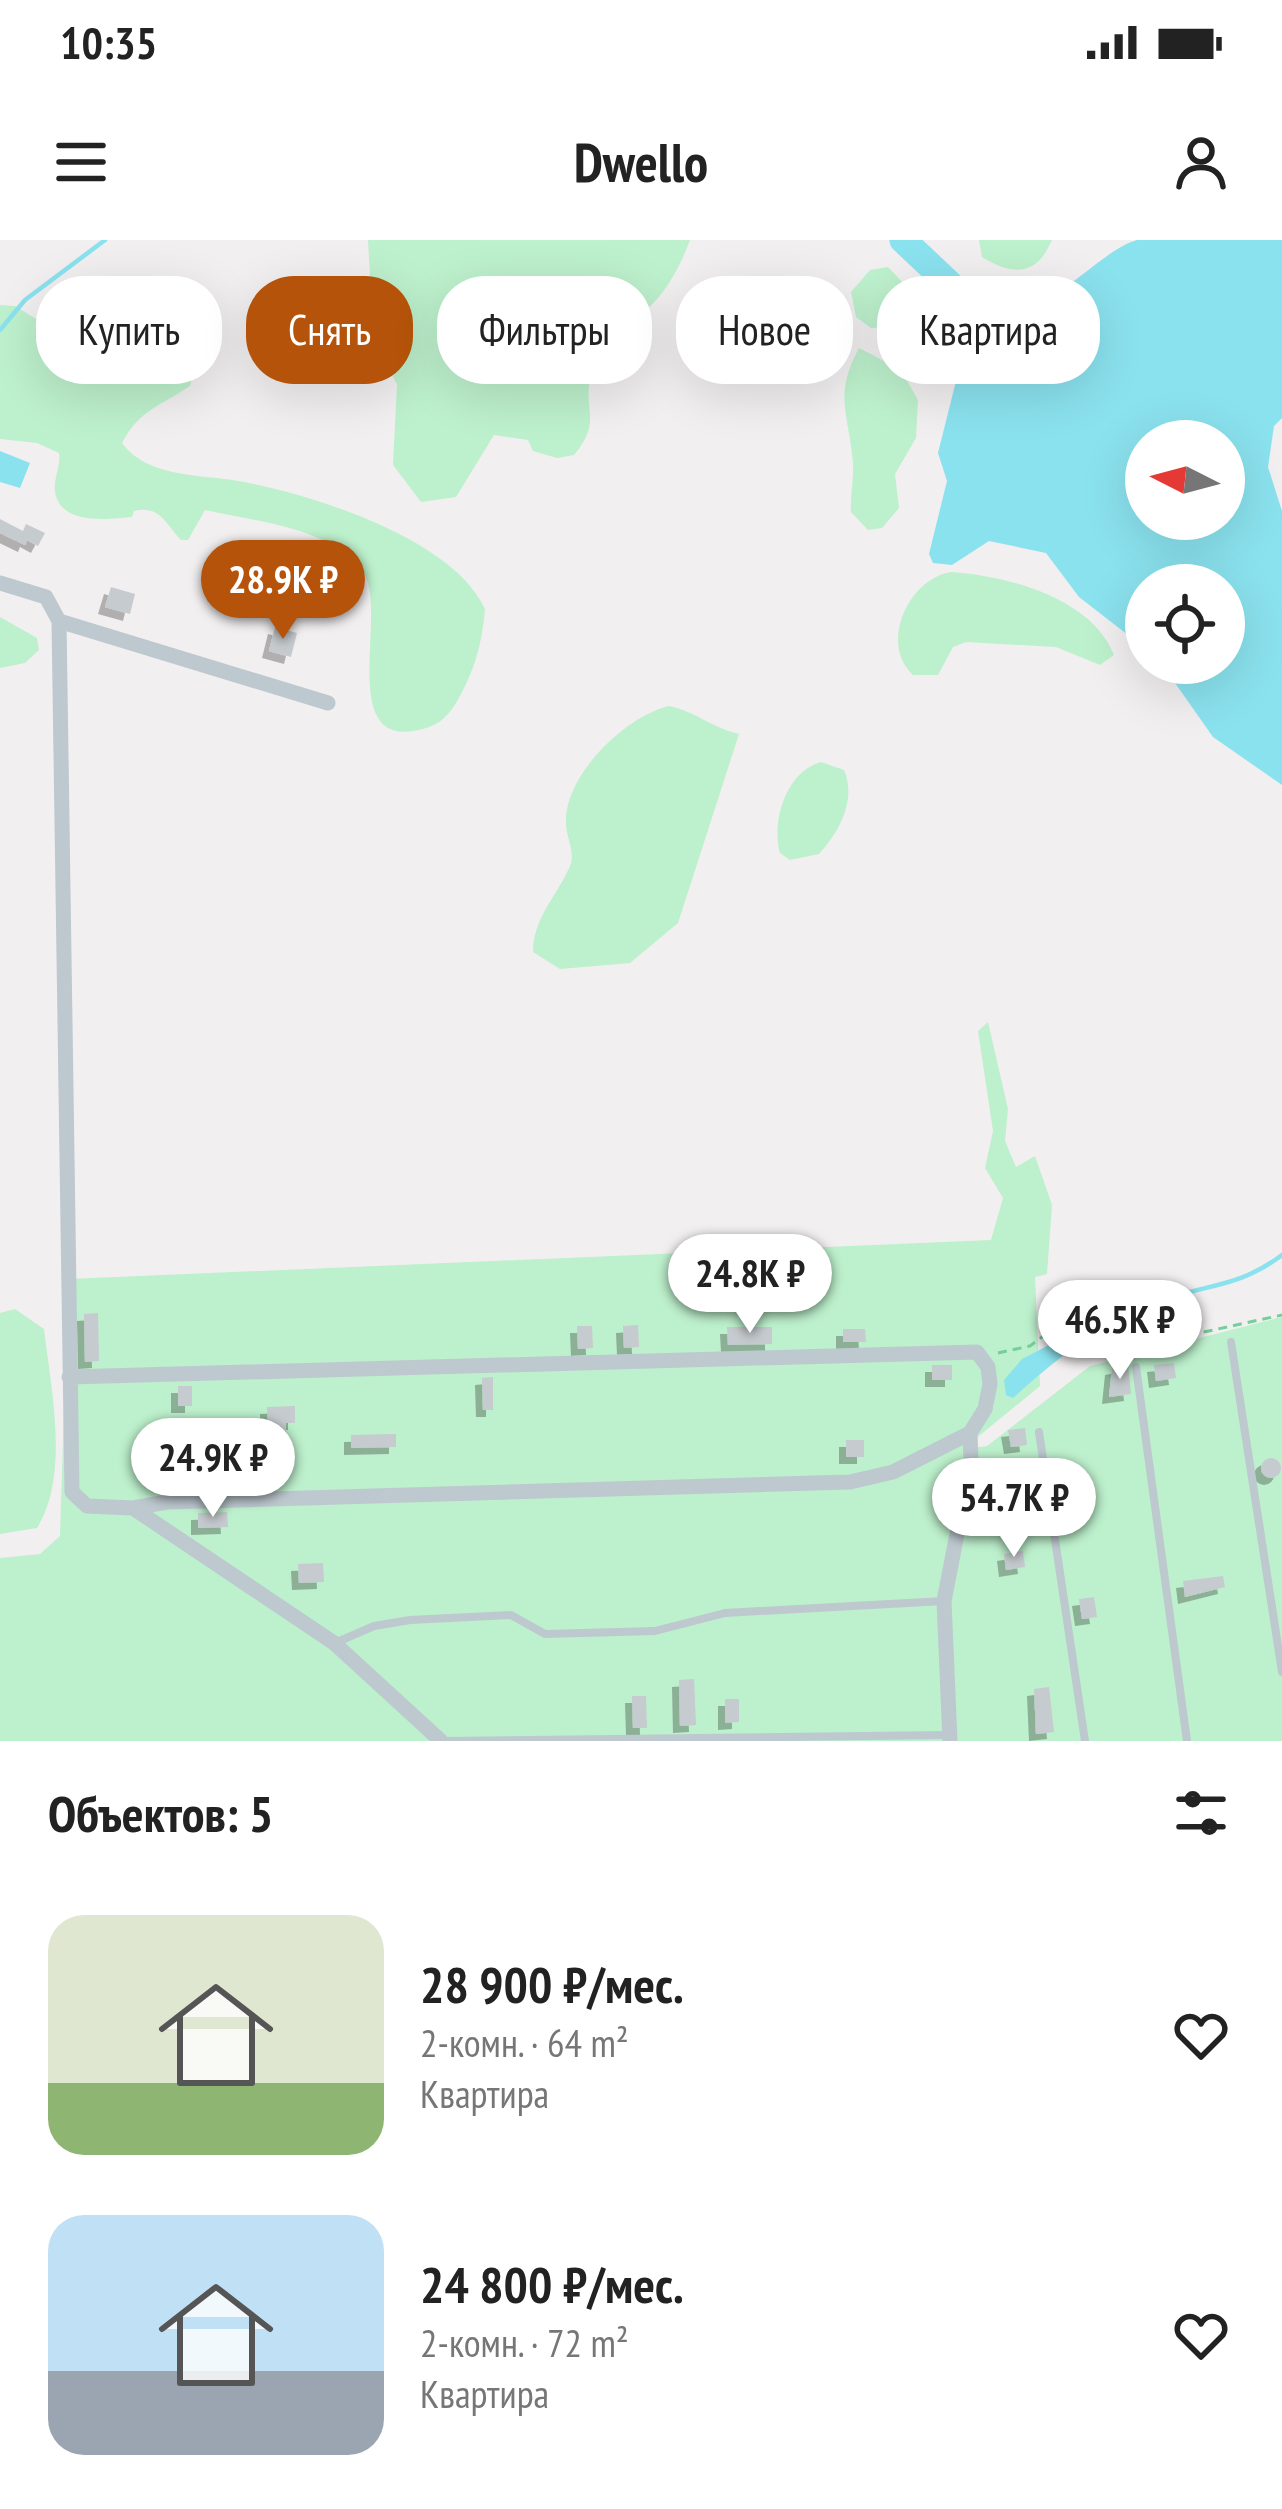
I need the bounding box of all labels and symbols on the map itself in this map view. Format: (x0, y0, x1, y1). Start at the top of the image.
north arrow (1125, 420, 1245, 540)
pin: 28.9K ₽ (172, 540, 394, 642)
pin: 24.8K ₽ (639, 1234, 861, 1336)
pin: 46.5K ₽ (1009, 1280, 1231, 1382)
pin: 24.9K ₽ (102, 1418, 324, 1520)
pin: 54.7K ₽ (903, 1458, 1125, 1560)

